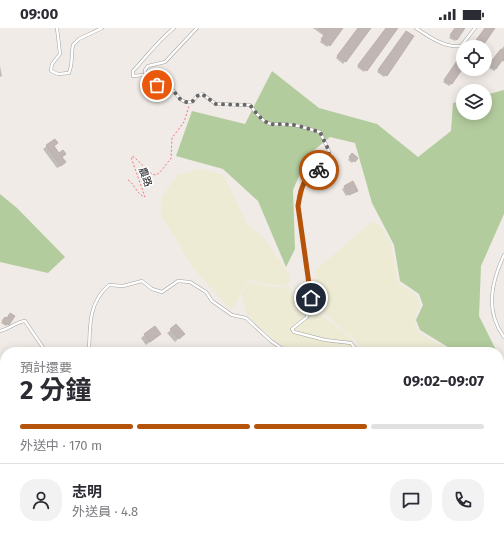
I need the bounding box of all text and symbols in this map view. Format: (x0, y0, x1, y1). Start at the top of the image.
text: 09:00 (20, 5, 58, 23)
map controls (456, 40, 492, 120)
button: locate (456, 40, 492, 76)
pin (140, 68, 174, 102)
icon: bag (146, 74, 168, 96)
button: layers (456, 84, 492, 120)
courier (299, 150, 339, 190)
icon: bike (308, 159, 330, 181)
street label: 農路 (136, 166, 154, 188)
pin (294, 281, 328, 315)
icon: home (300, 287, 322, 309)
text: 預計還要 (20, 360, 72, 375)
text: 09:02–09:07 (403, 372, 484, 390)
text: 2 分鐘 (20, 375, 92, 406)
text: 外送中 · 170 m (20, 438, 102, 453)
button: person (20, 479, 62, 521)
button: chat (390, 479, 432, 521)
button: phone (442, 479, 484, 521)
text: 志明 (72, 483, 102, 501)
text: 外送員 · 4.8 (72, 504, 138, 519)

